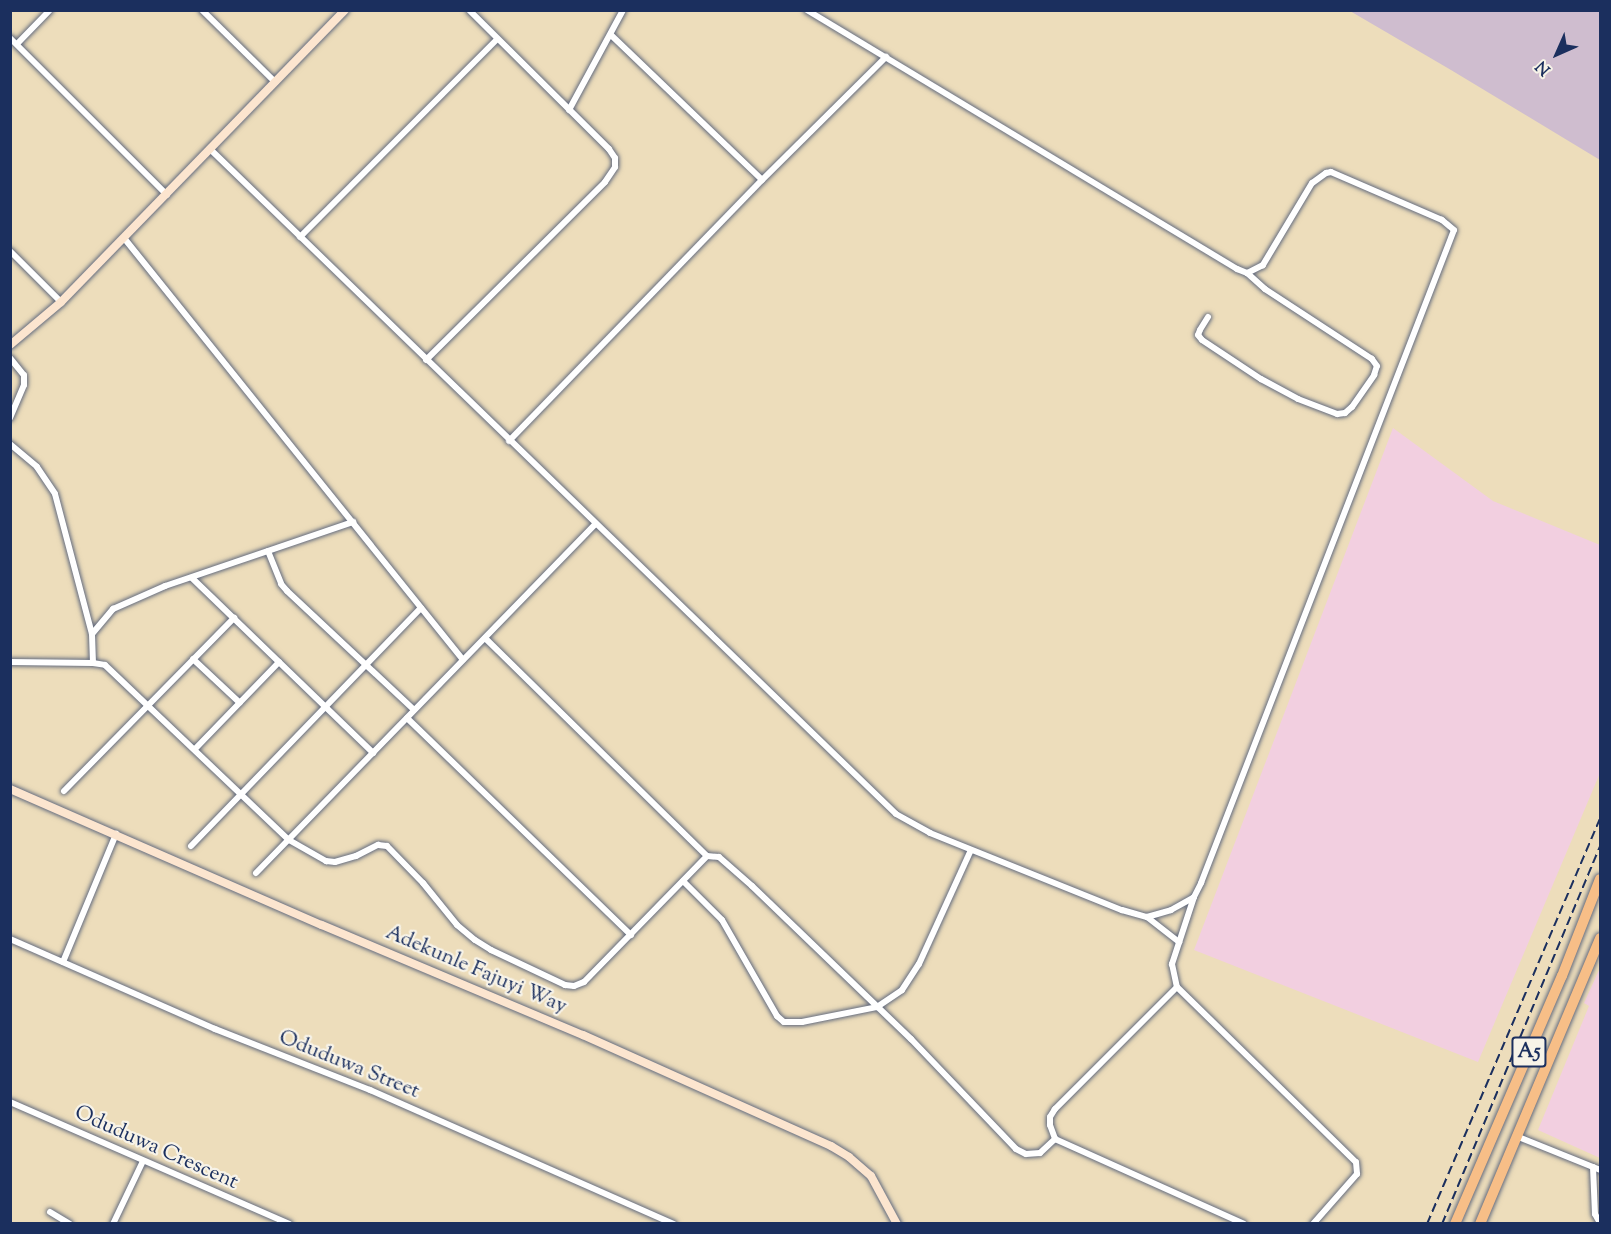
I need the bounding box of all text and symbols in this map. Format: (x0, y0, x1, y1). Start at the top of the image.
north arrow (1527, 24, 1587, 84)
text: N (1531, 54, 1557, 80)
street label: Adekunle Fajuyi Way (382, 920, 570, 1020)
street label: Oduduwa Street (275, 1025, 423, 1105)
road number: A5 (1511, 1035, 1547, 1069)
street label: Oduduwa Crescent (70, 1101, 242, 1195)

